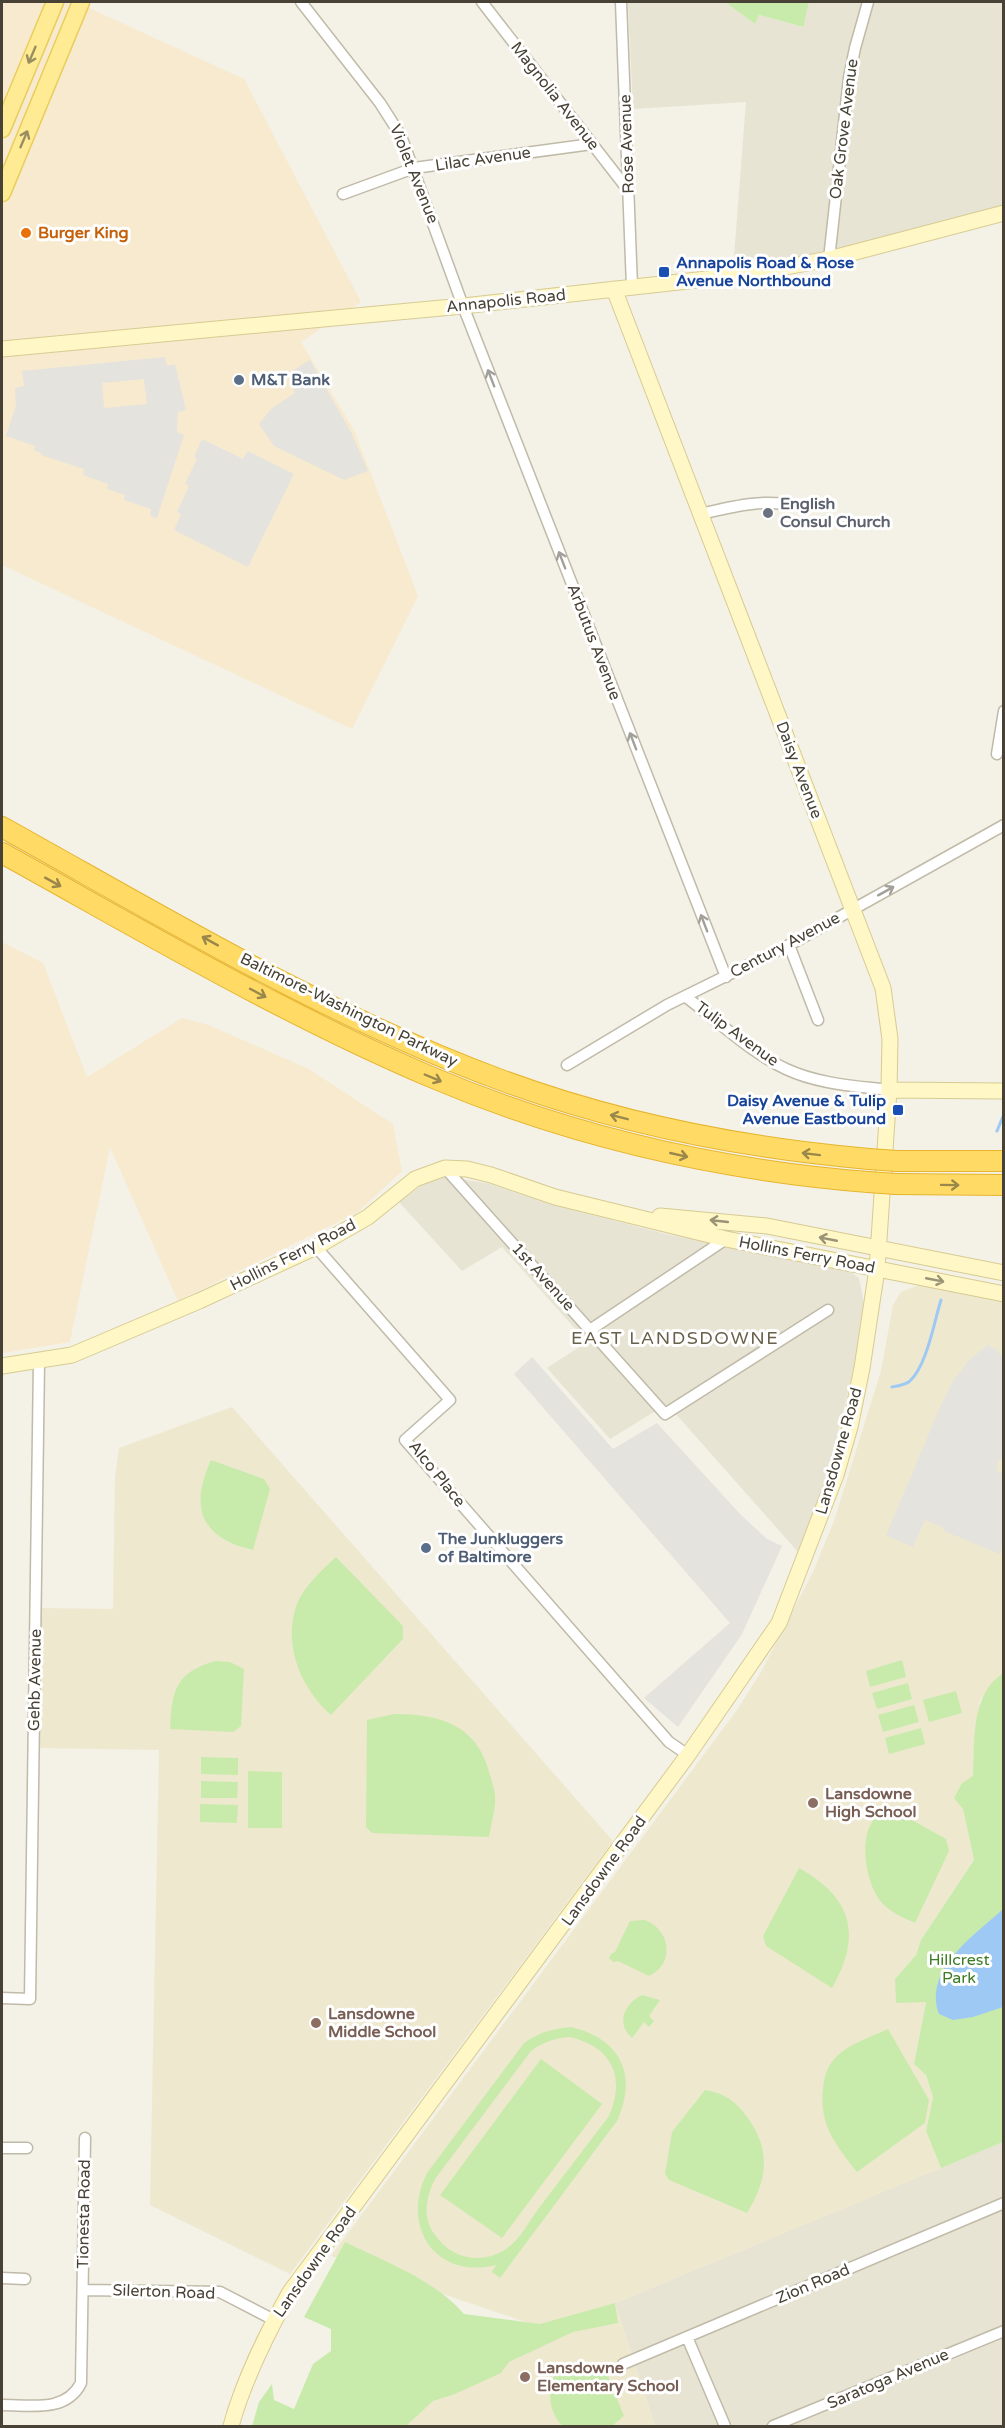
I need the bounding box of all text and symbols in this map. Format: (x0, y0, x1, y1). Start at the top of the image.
street label: Magnolia Avenue (506, 38, 604, 154)
one-way arrow (26, 46, 38, 64)
street label: Oak Grove Avenue (825, 58, 863, 200)
street label: Rose Avenue (615, 94, 639, 194)
street label: Violet Avenue (385, 121, 443, 227)
one-way arrow (19, 131, 30, 149)
street label: Lilac Avenue (434, 142, 532, 176)
place label: Burger King (38, 223, 129, 243)
marker: Burger King (19, 226, 33, 240)
place label: Annapolis Road & Rose Avenue Northbound (676, 253, 854, 291)
marker: Annapolis Road & Rose Avenue Northbound (657, 265, 671, 279)
street label: Annapolis Road (445, 285, 567, 317)
one-way arrow (485, 369, 496, 388)
place label: M&T Bank (251, 370, 330, 390)
marker: M&T Bank (232, 373, 246, 387)
place label: English Consul Church (780, 494, 891, 532)
marker: English Consul Church (761, 506, 775, 520)
one-way arrow (556, 551, 567, 569)
street label: Arbutus Avenue (563, 581, 625, 703)
street label: Daisy Avenue (771, 719, 827, 821)
one-way arrow (627, 732, 638, 751)
one-way arrow (44, 876, 61, 888)
one-way arrow (877, 885, 894, 897)
street label: Century Avenue (727, 908, 843, 982)
one-way arrow (698, 914, 709, 932)
one-way arrow (202, 935, 219, 947)
street label: Baltimore-Washington Parkway (237, 948, 461, 1072)
one-way arrow (249, 987, 267, 999)
street label: Tulip Avenue (691, 997, 783, 1071)
one-way arrow (424, 1073, 442, 1084)
place label: Daisy Avenue & Tulip Avenue Eastbound (727, 1091, 886, 1129)
marker: Daisy Avenue & Tulip Avenue Eastbound (891, 1103, 905, 1117)
one-way arrow (610, 1111, 629, 1123)
one-way arrow (801, 1148, 821, 1159)
one-way arrow (669, 1150, 688, 1162)
one-way arrow (939, 1179, 959, 1191)
street label: Hollins Ferry Road (227, 1215, 359, 1295)
one-way arrow (710, 1216, 730, 1227)
street label: Hollins Ferry Road (737, 1232, 877, 1278)
one-way arrow (819, 1233, 838, 1244)
street label: 1st Avenue (507, 1239, 579, 1315)
one-way arrow (924, 1275, 944, 1286)
district label: EAST LANDSDOWNE (571, 1327, 779, 1349)
street label: Lansdowne Road (811, 1385, 867, 1517)
street label: Alco Place (404, 1437, 470, 1511)
place label: The Junkluggers of Baltimore (437, 1529, 563, 1567)
marker: The Junkluggers of Baltimore (419, 1541, 433, 1555)
street label: Gehb Avenue (24, 1629, 46, 1731)
place label: Lansdowne High School (825, 1784, 916, 1822)
marker: Lansdowne High School (806, 1796, 820, 1810)
street label: Lansdowne Road (557, 1812, 651, 1930)
park label: Hillcrest Park (928, 1950, 990, 1988)
place label: Lansdowne Middle School (328, 2004, 436, 2042)
marker: Lansdowne Middle School (309, 2016, 323, 2030)
street label: Tionesta Road (73, 2159, 95, 2269)
street label: Lansdowne Road (269, 2203, 361, 2321)
street label: Zion Road (773, 2260, 853, 2308)
street label: Silerton Road (112, 2280, 216, 2304)
street label: Saratoga Avenue (824, 2344, 952, 2414)
place label: Lansdowne Elementary School (537, 2358, 679, 2396)
marker: Lansdowne Elementary School (518, 2370, 532, 2384)

